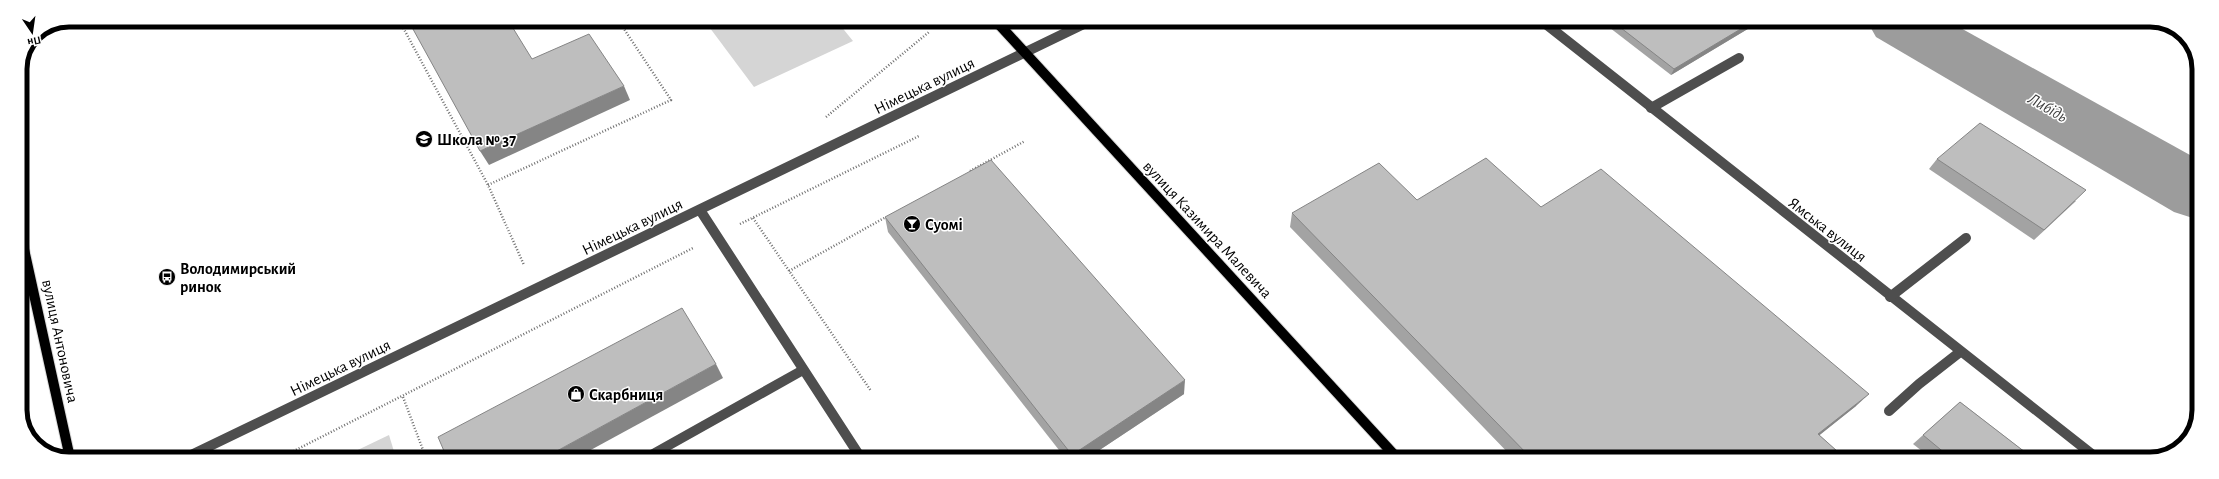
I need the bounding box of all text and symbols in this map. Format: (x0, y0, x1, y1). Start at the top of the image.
north arrow (12, 12, 52, 52)
text: Пн (26, 34, 42, 48)
street label: Німецька вулиця (872, 55, 978, 118)
water label: Либідь (2024, 89, 2070, 125)
school or university icon: Школа № 37 (414, 129, 434, 149)
place label: Школа № 37 (437, 132, 516, 148)
street label: вулиця Казимира Малевича (1139, 158, 1275, 302)
street label: Ямська вулиця (1785, 194, 1869, 266)
street label: Німецька вулиця (580, 196, 686, 259)
bar icon: Суомі (902, 214, 922, 234)
place label: Суомі (925, 217, 963, 234)
place label: Володимирський ринок (180, 261, 296, 295)
bus stop icon: Володимирський ринок (157, 267, 177, 287)
street label: вулиця Антоновича (38, 278, 81, 404)
street label: Німецька вулиця (288, 337, 394, 400)
shop icon: Скарбниця (566, 384, 586, 404)
place label: Скарбниця (589, 387, 663, 403)

